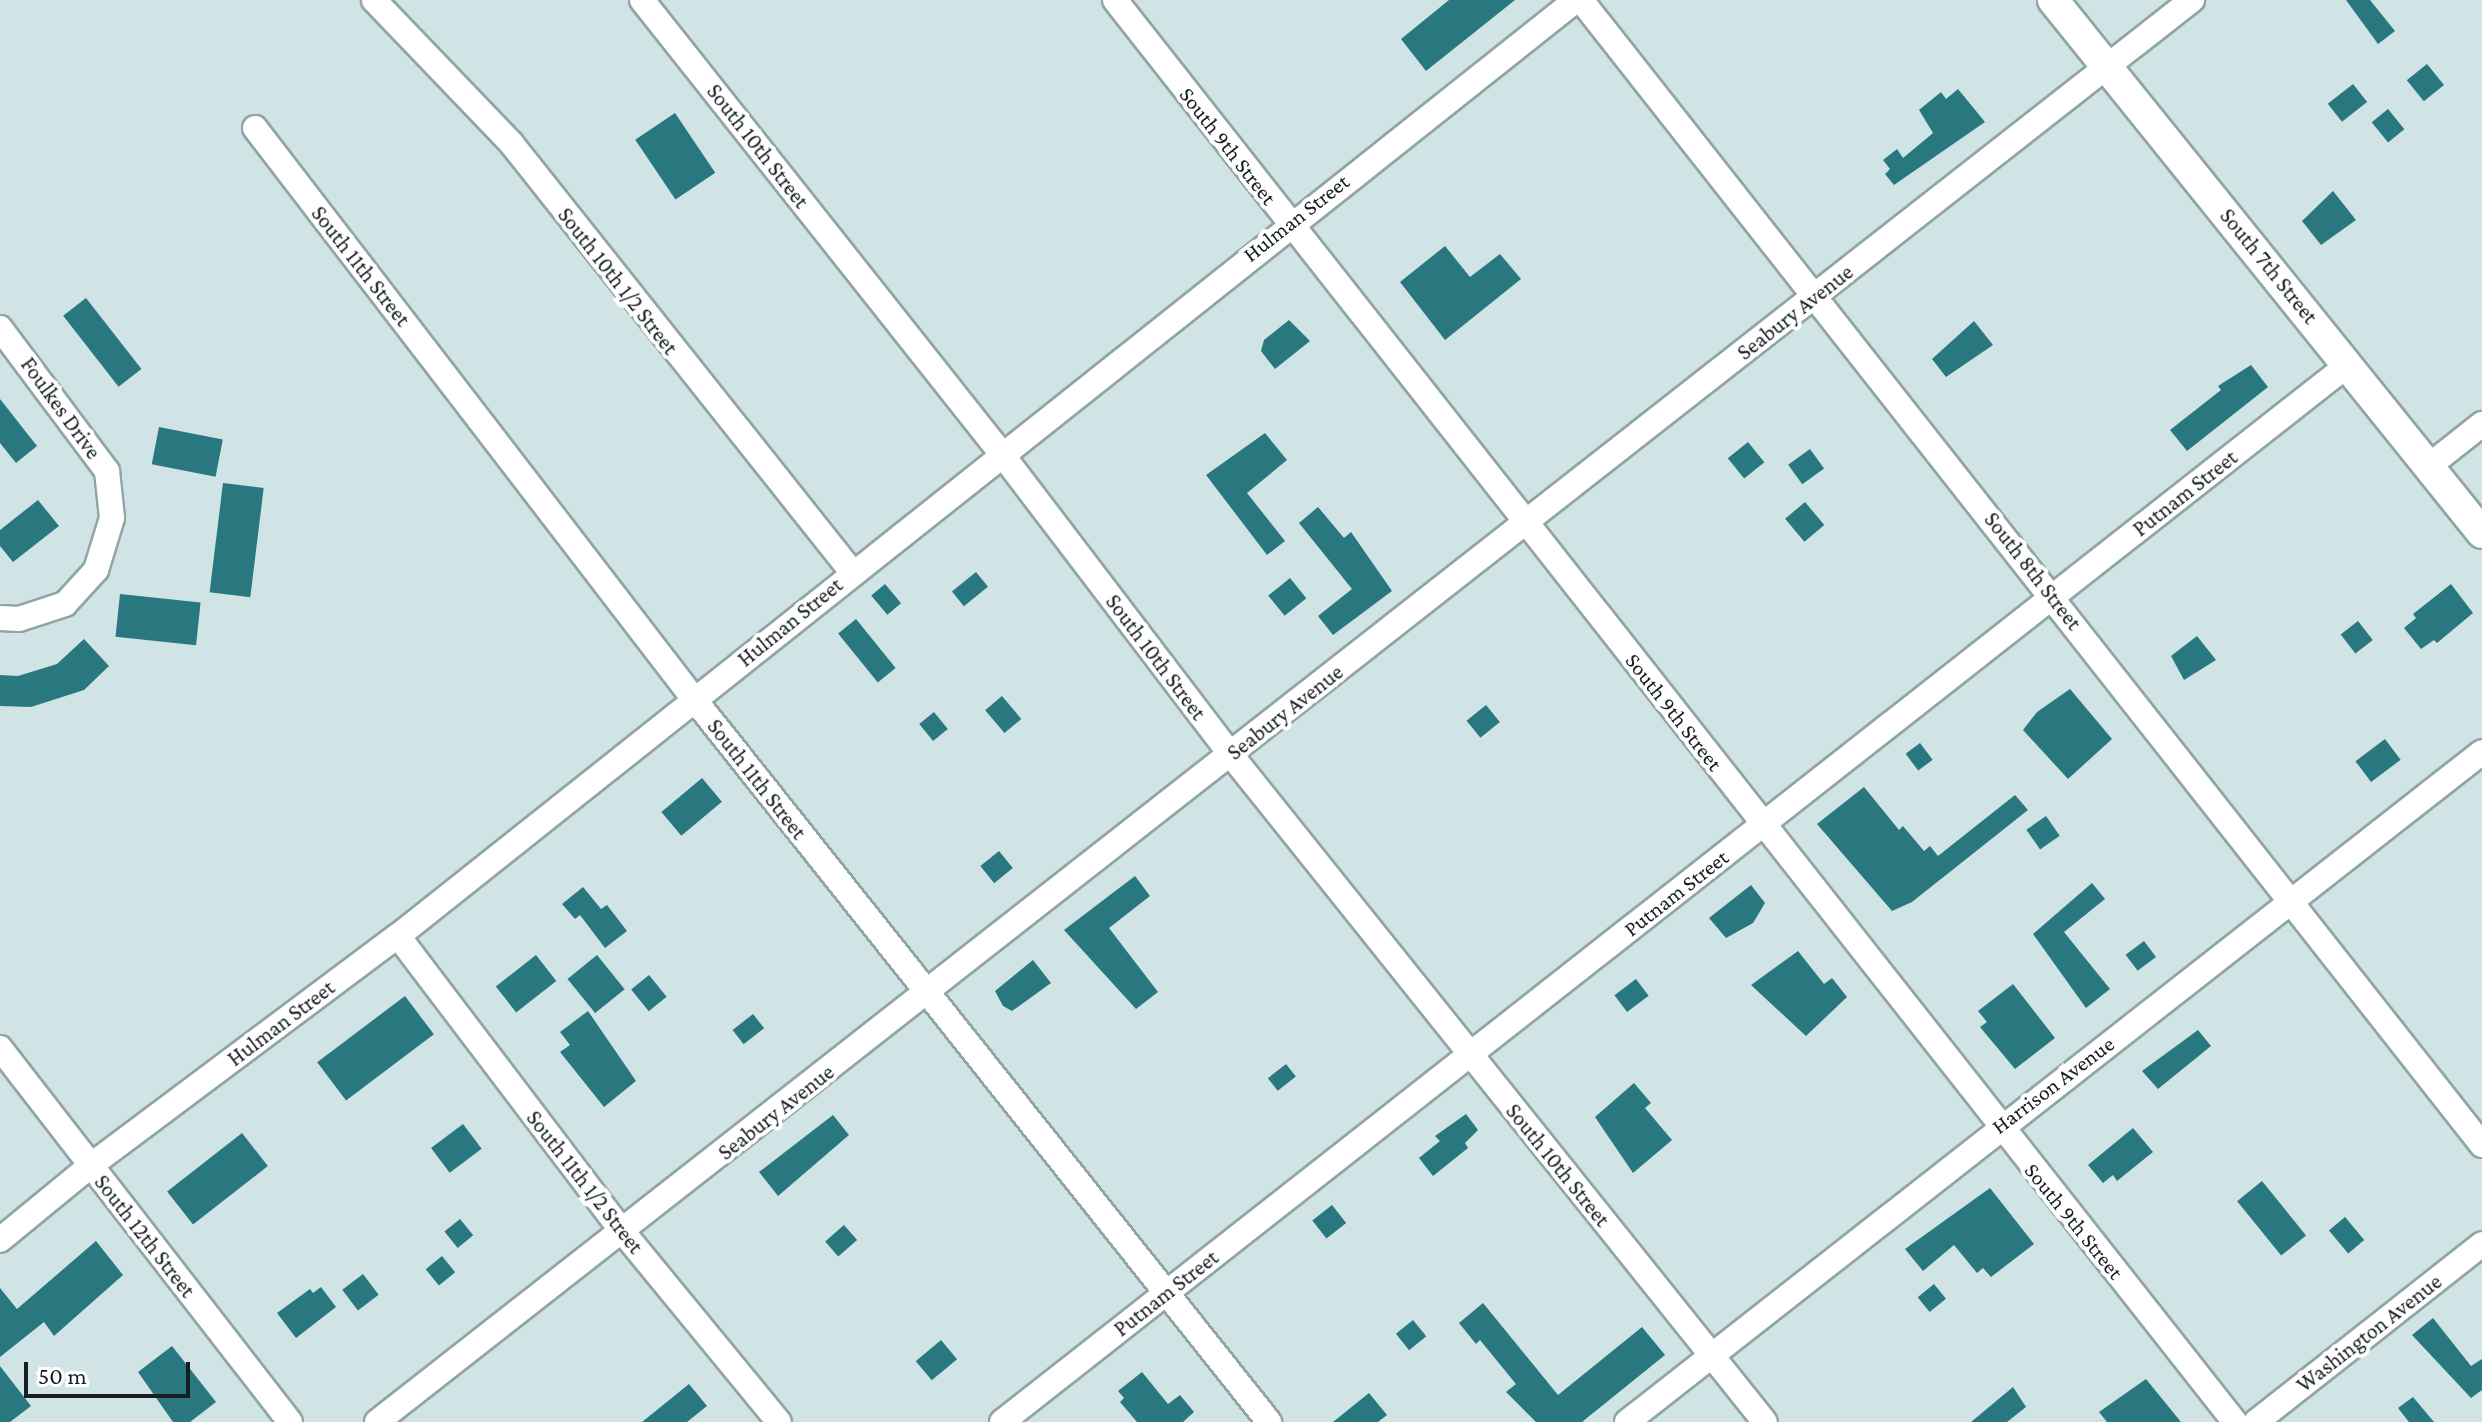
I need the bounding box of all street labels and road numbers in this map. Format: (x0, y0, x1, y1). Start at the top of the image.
street label: South 10th Street (701, 79, 815, 213)
street label: South 9th Street (1174, 82, 1282, 210)
street label: Hulman Street (1238, 168, 1354, 268)
street label: South 11th Street (306, 201, 416, 331)
street label: South 10th 1/2 Street (552, 202, 684, 360)
street label: South 7th Street (2214, 203, 2324, 329)
street label: Seabury Avenue (1732, 258, 1858, 366)
street label: Foulkes Drive (15, 352, 107, 464)
street label: Putnam Street (2127, 444, 2243, 542)
street label: South 8th Street (1979, 507, 2087, 635)
street label: Hulman Street (732, 572, 848, 672)
street label: South 10th Street (1100, 589, 1212, 725)
street label: South 9th Street (1620, 648, 1728, 776)
street label: Seabury Avenue (1222, 658, 1348, 766)
street label: South 11th Street (702, 714, 812, 844)
street label: Putnam Street (1618, 844, 1734, 942)
street label: Hulman Street (222, 974, 340, 1072)
street label: Harrison Avenue (1987, 1030, 2119, 1140)
street label: Seabury Avenue (713, 1058, 839, 1166)
street label: South 10th Street (1500, 1098, 1616, 1232)
street label: South 11th 1/2 Street (521, 1105, 649, 1259)
street label: South 9th Street (2019, 1158, 2129, 1284)
street label: South 12th Street (89, 1169, 201, 1303)
street label: Putnam Street (1108, 1244, 1224, 1342)
street label: Washington Avenue (2291, 1268, 2447, 1398)

